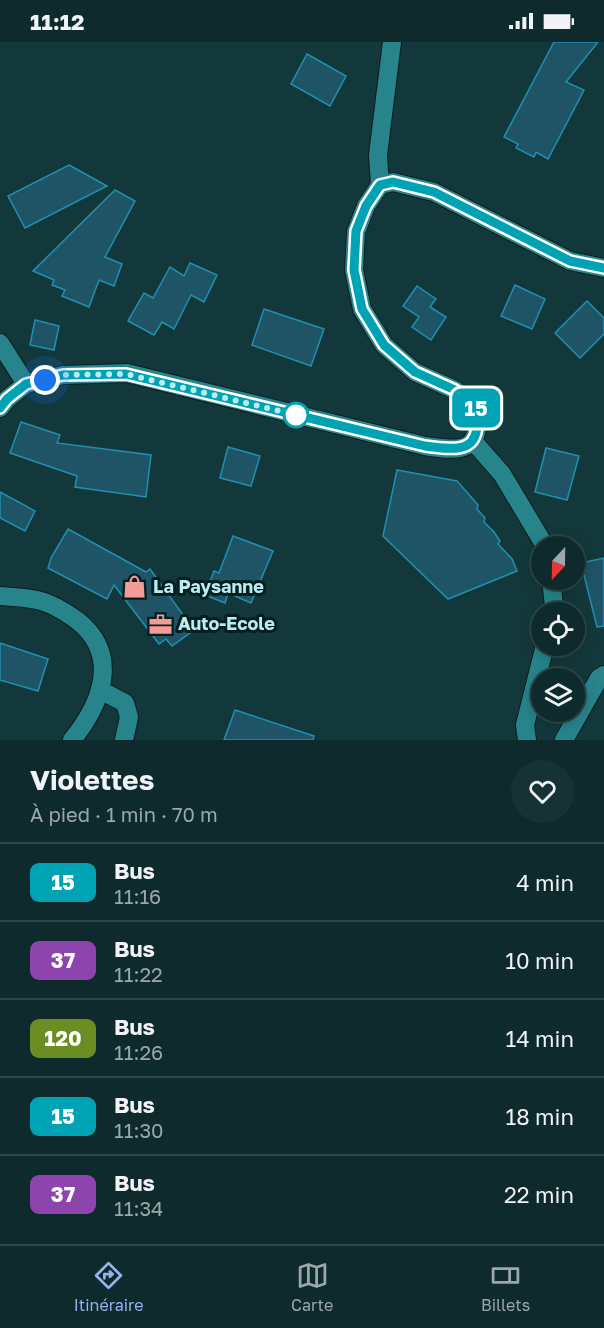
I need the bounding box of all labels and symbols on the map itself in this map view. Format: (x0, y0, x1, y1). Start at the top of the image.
your location (30, 365, 60, 395)
line badge: 15 (449, 388, 503, 428)
unlabelled marker (283, 402, 309, 428)
north arrow (531, 536, 585, 590)
shop icon: La Paysanne (122, 574, 148, 600)
place label: La Paysanne (153, 575, 264, 597)
office icon: Auto-Ecole (147, 611, 173, 637)
place label: Auto-Ecole (178, 612, 275, 634)

